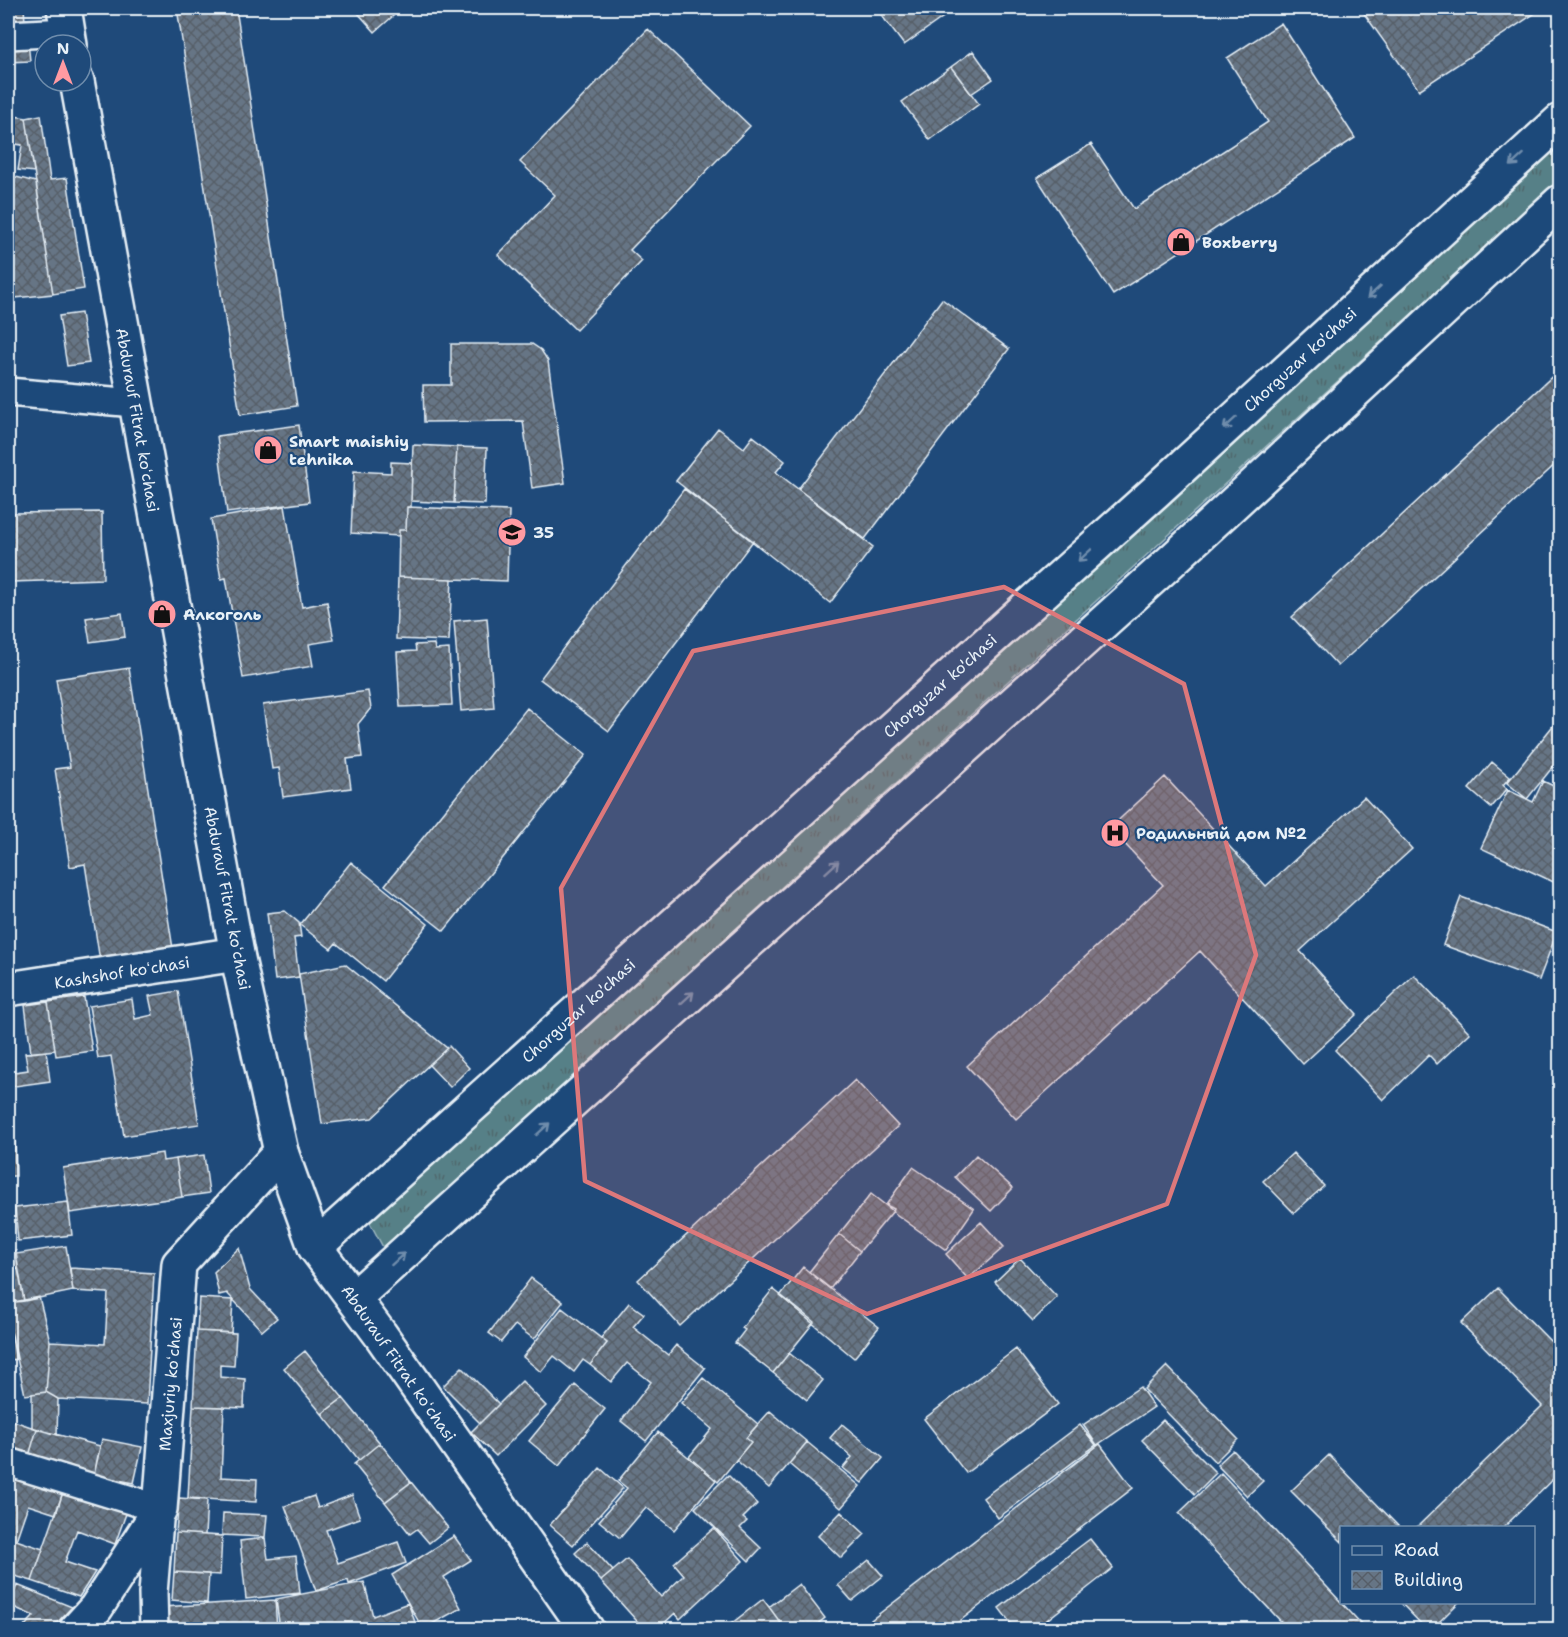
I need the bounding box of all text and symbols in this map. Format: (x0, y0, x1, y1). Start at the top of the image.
north arrow (33, 33, 93, 93)
text: N (57, 38, 69, 59)
one-way arrow (1510, 153, 1525, 167)
shop icon: Boxberry (1165, 226, 1197, 258)
place label: Boxberry (1202, 232, 1278, 253)
one-way arrow (1366, 285, 1381, 299)
street label: Chorguzar ko'chasi (1239, 303, 1361, 417)
street label: Abdurauf Fitrat koʻchasi (111, 326, 164, 514)
one-way arrow (1222, 416, 1237, 431)
place label: Smart maishiy tehnika (289, 431, 409, 470)
shop icon: Smart maishiy tehnika (252, 434, 284, 466)
school or university icon: 35 (496, 516, 528, 548)
place label: 35 (533, 522, 554, 543)
one-way arrow (1078, 548, 1093, 562)
shop icon: Алкоголь (146, 598, 178, 630)
place label: Алкоголь (183, 604, 262, 625)
street label: Chorguzar ko'chasi (879, 629, 1001, 742)
street label: Abdurauf Fitrat koʻchasi (199, 804, 256, 992)
hospital icon: Родильный дом №2 (1099, 817, 1131, 849)
place label: Родильный дом №2 (1136, 823, 1307, 844)
one-way arrow (824, 860, 839, 874)
street label: Kashshof koʻchasi (53, 951, 191, 994)
street label: Chorguzar ko'chasi (517, 954, 640, 1067)
one-way arrow (680, 991, 695, 1005)
one-way arrow (535, 1122, 550, 1136)
one-way arrow (390, 1252, 405, 1266)
street label: Abdurauf Fitrat koʻchasi (336, 1281, 461, 1446)
street label: Maxjuriy koʻchasi (154, 1316, 187, 1452)
legend (1340, 1526, 1535, 1604)
text: Road (1394, 1538, 1439, 1562)
text: Building (1394, 1568, 1463, 1592)

